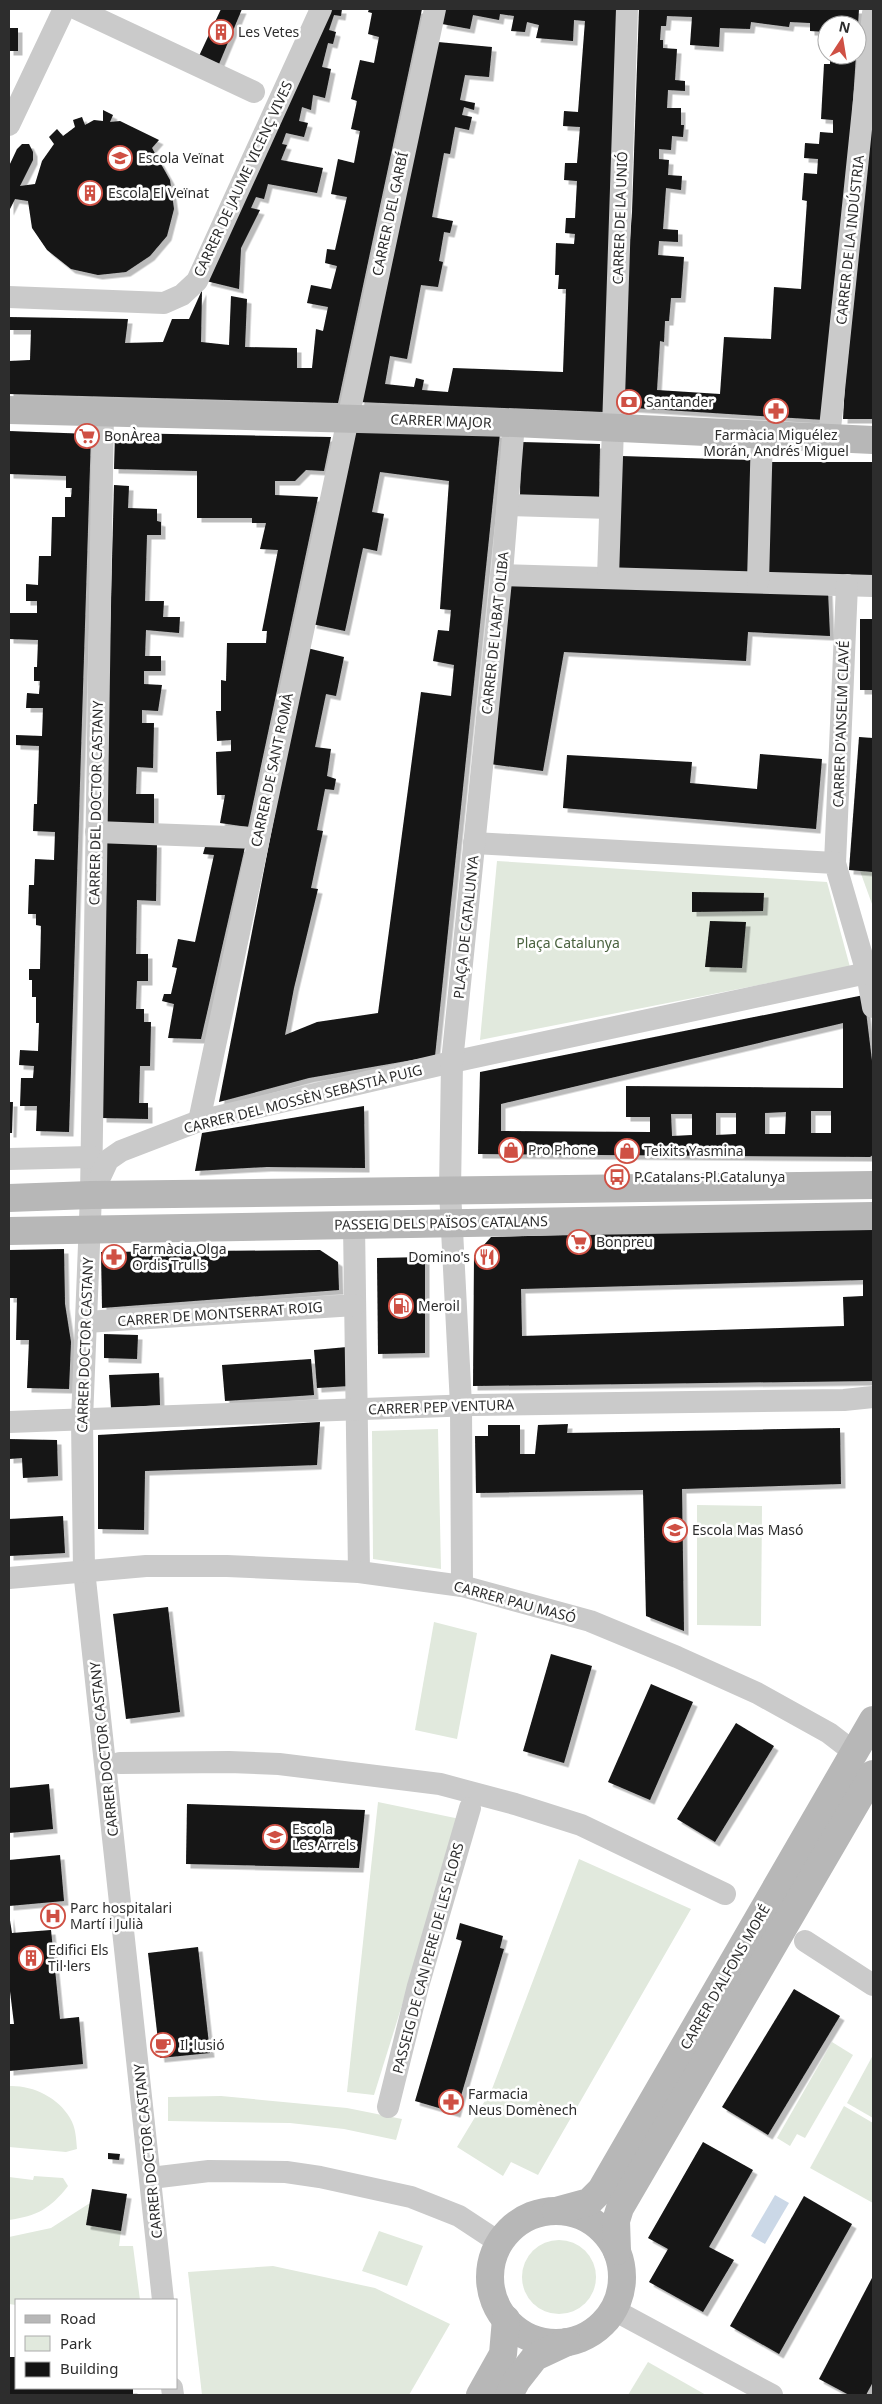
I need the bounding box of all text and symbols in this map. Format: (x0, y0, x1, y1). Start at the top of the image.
north arrow (817, 15, 867, 65)
text: N (837, 16, 852, 37)
building icon: Les Vetes (208, 19, 234, 45)
place label: Les Vetes (238, 22, 300, 41)
street label: CARRER DE JAUME VICENÇ VIVES (189, 78, 297, 280)
school or university icon: Escola Veïnat (107, 145, 133, 171)
place label: Escola Veïnat (138, 148, 224, 167)
street label: CARRER DEL GARBÍ (367, 150, 412, 278)
street label: CARRER DE LA UNIÓ (608, 151, 631, 285)
street label: CARRER DE LA INDÚSTRIA (831, 154, 868, 326)
building icon: Escola El Veïnat (77, 180, 103, 206)
place label: Escola El Veïnat (108, 183, 209, 202)
bank icon: Santander (616, 389, 642, 415)
place label: Santander (646, 392, 714, 411)
pharmacy icon: Farmàcia Miguélez Morán, Andrés Miguel (763, 398, 789, 424)
street label: CARRER MAJOR (390, 409, 492, 432)
supermarket icon: BonÀrea (74, 423, 100, 449)
place label: Farmàcia Miguélez Morán, Andrés Miguel (703, 425, 849, 460)
place label: BonÀrea (104, 426, 160, 445)
street label: CARRER DE L'ABAT OLIBA (476, 550, 513, 715)
street label: CARRER D'ANSELM CLAVÉ (828, 640, 853, 808)
street label: CARRER DE SANT ROMÀ (246, 691, 297, 849)
street label: CARRER DEL DOCTOR CASTANY (84, 700, 107, 906)
street label: PLAÇA DE CATALUNYA (449, 854, 482, 1000)
park label: Plaça Catalunya (516, 933, 620, 952)
street label: CARRER DEL MOSSÈN SEBASTIÀ PUIG (182, 1060, 424, 1137)
shop icon: Pro Phone (498, 1137, 524, 1163)
shop icon: Teixits Yasmina (614, 1138, 640, 1164)
place label: Pro Phone (528, 1140, 596, 1159)
place label: Teixits Yasmina (644, 1141, 744, 1160)
bus stop icon: P.Catalans-Pl.Catalunya (604, 1164, 630, 1190)
place label: P.Catalans-Pl.Catalunya (634, 1167, 785, 1186)
street label: PASSEIG DELS PAÏSOS CATALANS (334, 1211, 548, 1234)
supermarket icon: Bonpreu (566, 1229, 592, 1255)
place label: Bonpreu (596, 1232, 653, 1251)
place label: Farmàcia Olga Ordis Trulls (132, 1239, 227, 1274)
pharmacy icon: Farmàcia Olga Ordis Trulls (101, 1244, 127, 1270)
restaurant icon: Domino's (474, 1244, 500, 1270)
place label: Domino's (408, 1247, 470, 1266)
street label: CARRER DOCTOR CASTANY (72, 1257, 97, 1433)
fuel station icon: Meroil (388, 1293, 414, 1319)
place label: Meroil (418, 1296, 460, 1315)
street label: CARRER DE MONTSERRAT ROIG (117, 1297, 323, 1330)
street label: CARRER PEP VENTURA (368, 1394, 514, 1419)
school or university icon: Escola Mas Masó (662, 1517, 688, 1543)
place label: Escola Mas Masó (692, 1520, 803, 1539)
street label: CARRER PAU MASÓ (452, 1576, 579, 1627)
street label: CARRER DOCTOR CASTANY (85, 1661, 122, 1838)
place label: Escola Les Arrels (292, 1819, 356, 1854)
school or university icon: Escola Les Arrels (262, 1824, 288, 1850)
street label: PASSEIG DE CAN PERE DE LES FLORS (388, 1840, 468, 2075)
place label: Parc hospitalari Martí i Julià (70, 1898, 172, 1933)
street label: CARRER D'ALFONS MORÉ (675, 1901, 774, 2053)
hospital icon: Parc hospitalari Martí i Julià (40, 1903, 66, 1929)
place label: Edifici Els Til·lers (48, 1940, 109, 1975)
building icon: Edifici Els Til·lers (18, 1945, 44, 1971)
cafe icon: Il•lusió (150, 2032, 176, 2058)
place label: Il•lusió (180, 2035, 225, 2054)
street label: CARRER DOCTOR CASTANY (129, 2063, 166, 2240)
place label: Farmacia Neus Domènech (468, 2084, 577, 2119)
pharmacy icon: Farmacia Neus Domènech (438, 2089, 464, 2115)
legend (15, 2299, 178, 2389)
text: Road (60, 2308, 96, 2328)
text: Park (60, 2333, 92, 2353)
text: Building (60, 2358, 118, 2378)

